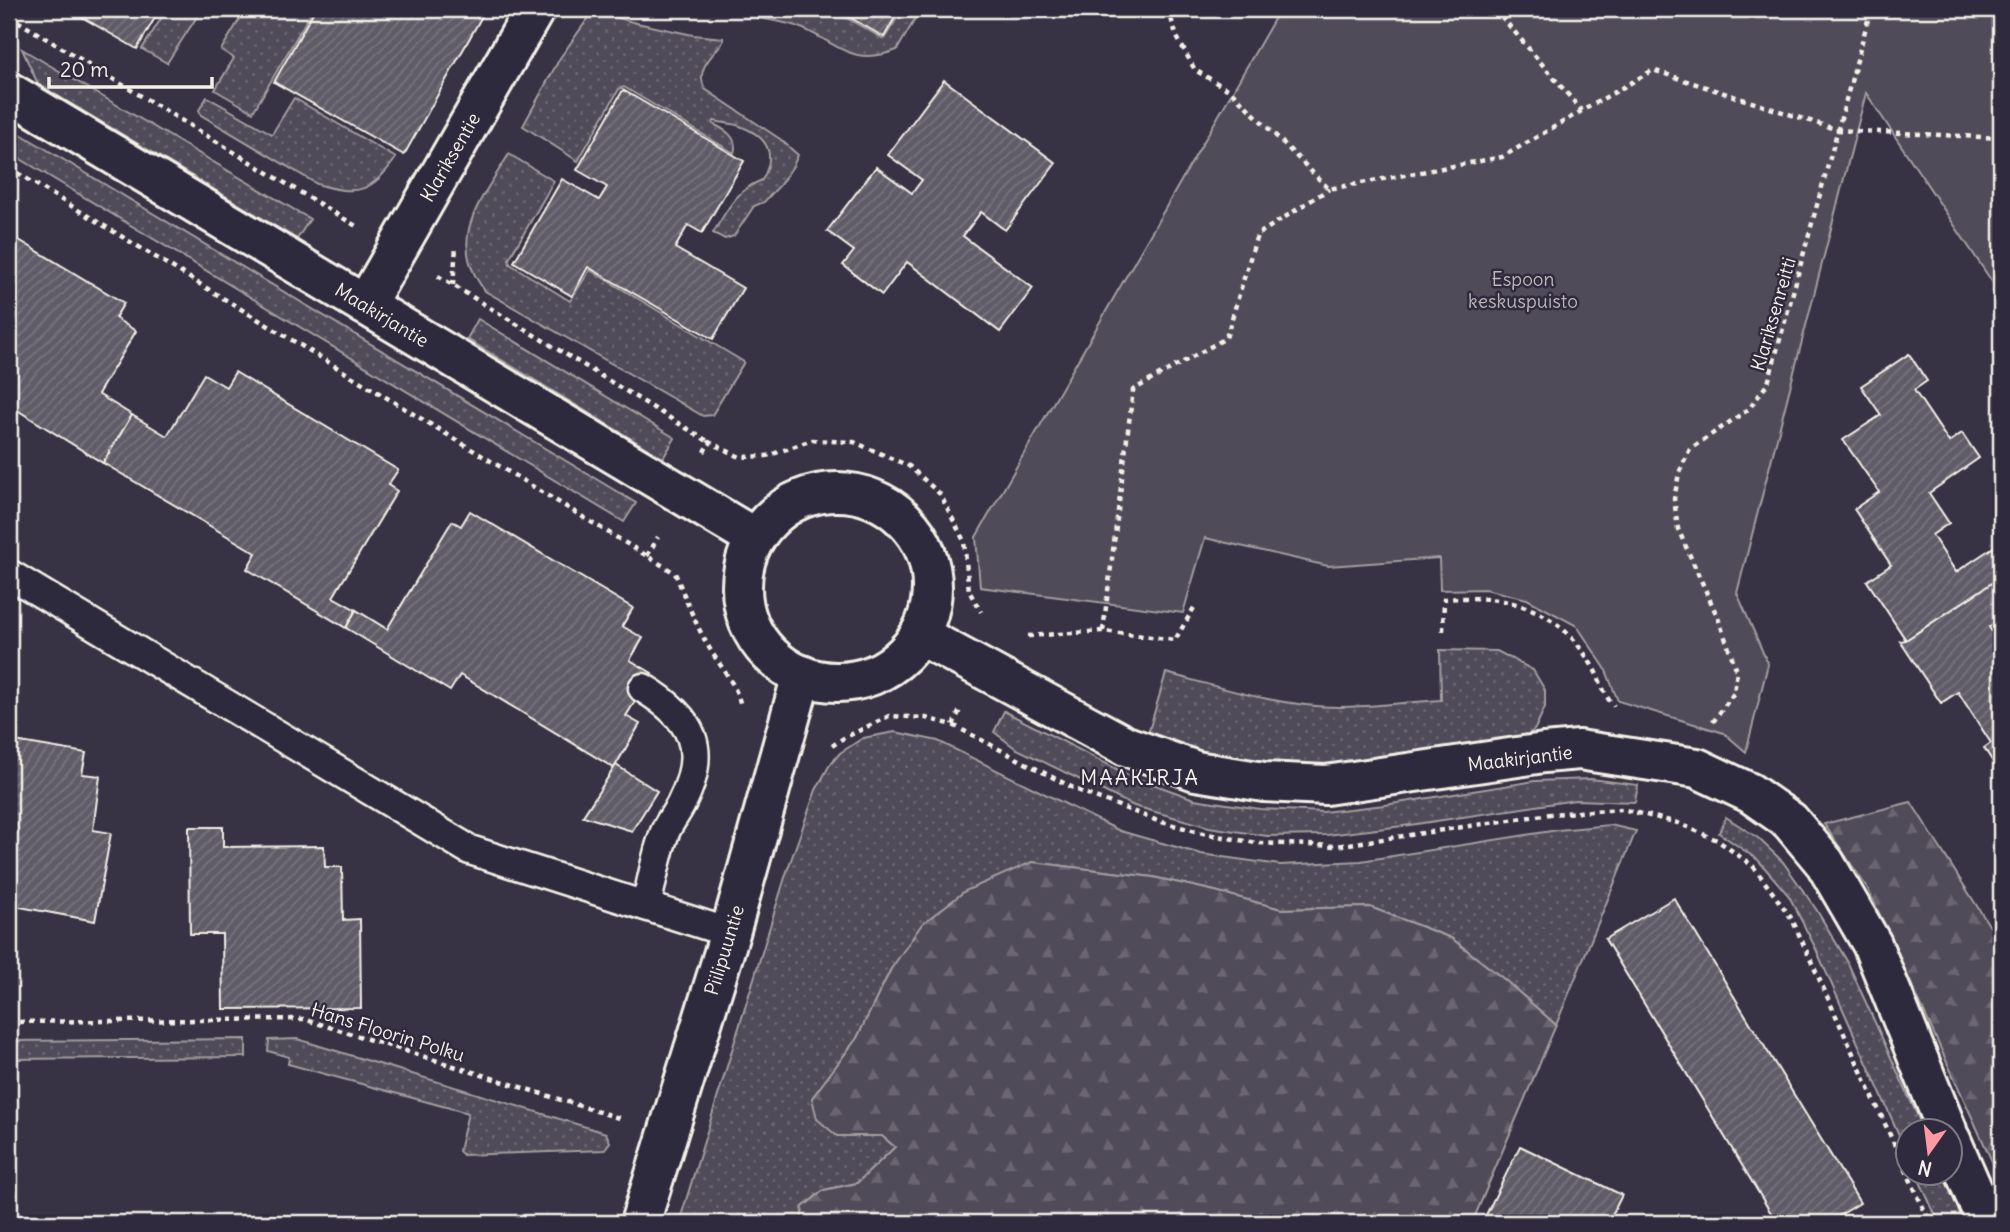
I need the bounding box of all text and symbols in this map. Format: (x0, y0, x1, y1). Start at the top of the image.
scale bar (49, 46, 212, 90)
text: 20 m (60, 56, 109, 83)
street label: Klariksentie (415, 108, 485, 206)
street label: Klariksenreitti (1745, 254, 1801, 374)
park label: Espoon keskuspuisto (1468, 267, 1578, 313)
street label: Maakirjantie (331, 278, 433, 352)
street label: Maakirjantie (1466, 740, 1574, 776)
district label: MAAKIRJA (1080, 764, 1200, 791)
street label: Piilipuuntie (699, 902, 749, 998)
street label: Hans Floorin Polku (308, 997, 468, 1067)
north arrow (1895, 1116, 1965, 1186)
text: N (1916, 1155, 1934, 1182)

